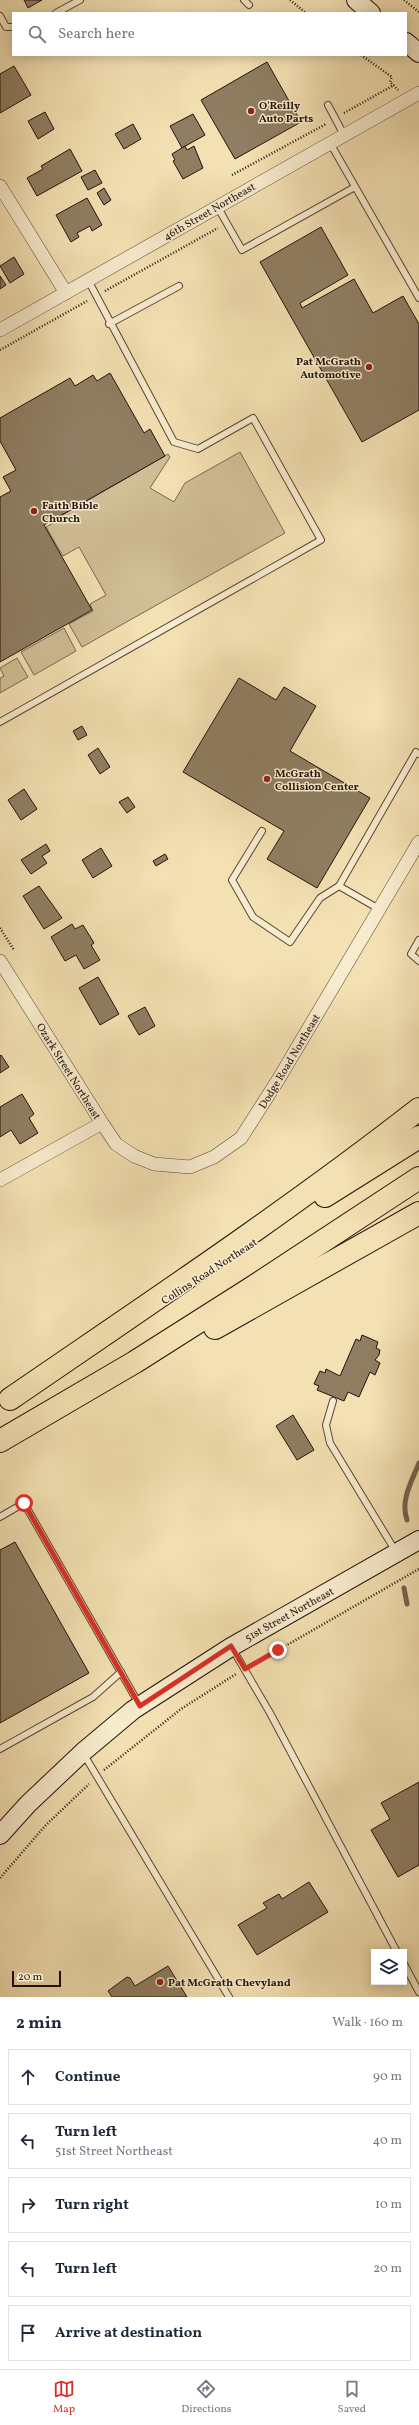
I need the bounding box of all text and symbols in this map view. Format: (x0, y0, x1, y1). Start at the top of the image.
search box (12, 12, 407, 56)
icon: search (26, 23, 48, 45)
text: Search here (58, 24, 135, 45)
place label: O'Reilly Auto Parts (259, 99, 313, 127)
marker: O'Reilly Auto Parts (246, 106, 256, 116)
street label: 46th Street Northeast (161, 180, 259, 245)
place label: Pat McGrath Automotive (296, 355, 361, 383)
marker: Pat McGrath Automotive (364, 362, 374, 372)
place label: Faith Bible Church (42, 499, 99, 527)
marker: Faith Bible Church (29, 506, 39, 516)
place label: McGrath Collision Center (275, 767, 360, 795)
marker: McGrath Collision Center (262, 774, 272, 784)
street label: Dodge Road Northeast (256, 1011, 325, 1112)
street label: Ozark Street Northeast (32, 1021, 104, 1123)
street label: Collins Road Northeast (159, 1235, 261, 1309)
route start (15, 1494, 33, 1512)
street label: 51st Street Northeast (243, 1585, 337, 1646)
route end (269, 1641, 287, 1659)
map controls (371, 1949, 407, 1985)
button: layers (371, 1949, 407, 1985)
scale bar (12, 1969, 61, 1988)
text: 20 m (18, 1970, 42, 1985)
place label: Pat McGrath Chevyland (168, 1976, 291, 1991)
marker: Pat McGrath Chevyland (155, 1977, 165, 1987)
text: 2 min (16, 2012, 62, 2035)
text: Walk · 160 m (332, 2014, 403, 2032)
icon: ahead (17, 2066, 39, 2088)
text: Continue (55, 2067, 120, 2088)
text: 90 m (373, 2068, 402, 2086)
text: Turn left (55, 2122, 117, 2143)
icon: left (17, 2130, 39, 2152)
text: 40 m (373, 2132, 402, 2150)
text: 51st Street Northeast (55, 2143, 173, 2161)
icon: right (17, 2194, 39, 2216)
text: Turn right (55, 2195, 129, 2216)
text: 10 m (375, 2196, 402, 2214)
icon: left (17, 2258, 39, 2280)
text: Turn left (55, 2259, 117, 2280)
text: 20 m (373, 2260, 402, 2278)
icon: arrive (17, 2322, 39, 2344)
text: Arrive at destination (55, 2323, 202, 2344)
tab: Map (53, 2378, 75, 2417)
tab: Directions (181, 2378, 232, 2417)
tab: Saved (338, 2378, 366, 2417)

